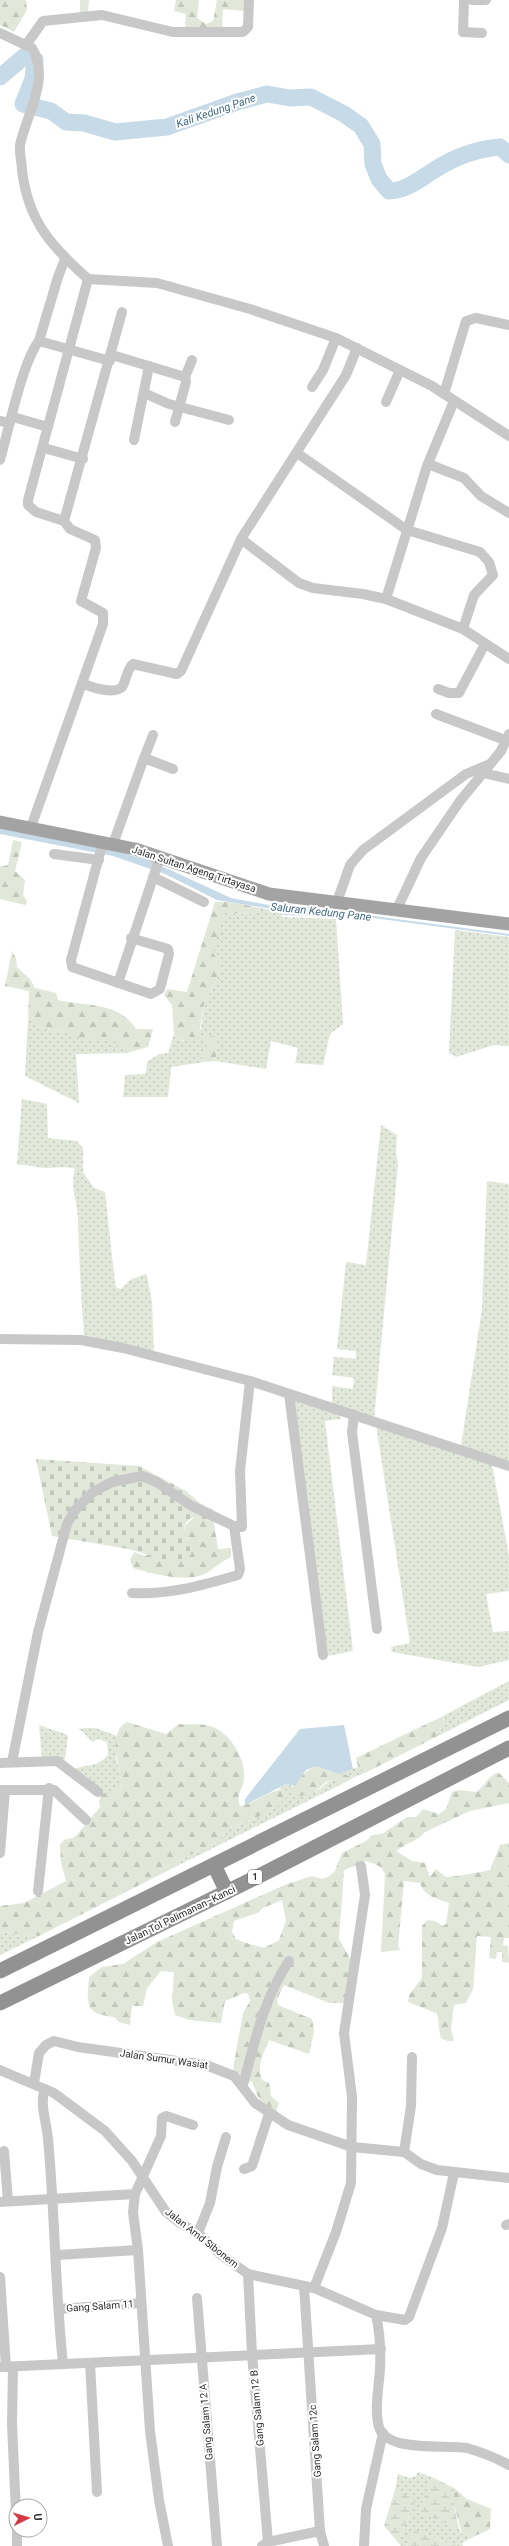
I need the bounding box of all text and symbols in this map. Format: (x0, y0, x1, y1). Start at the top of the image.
water label: Kali Kedung Pane (175, 91, 258, 131)
street label: Jalan Sultan Ageng Tirtayasa (131, 844, 257, 894)
water label: Saluran Kedung Pane (270, 900, 372, 924)
road number: 1 (248, 1870, 262, 1884)
street label: Jalan Tol Palimanan–Kanci (123, 1883, 237, 1947)
street label: Jalan Sumur Wasiat (119, 2047, 209, 2071)
street label: Jalan Amd Sibonem (163, 2206, 241, 2270)
street label: Gang Salam 11 (66, 2298, 134, 2314)
street label: Gang Salam 12 B (248, 2370, 266, 2446)
street label: Gang Salam 12 A (197, 2383, 215, 2461)
street label: Gang Salam 12c (307, 2404, 323, 2478)
north arrow (8, 2498, 48, 2538)
text: U (31, 2513, 44, 2521)

